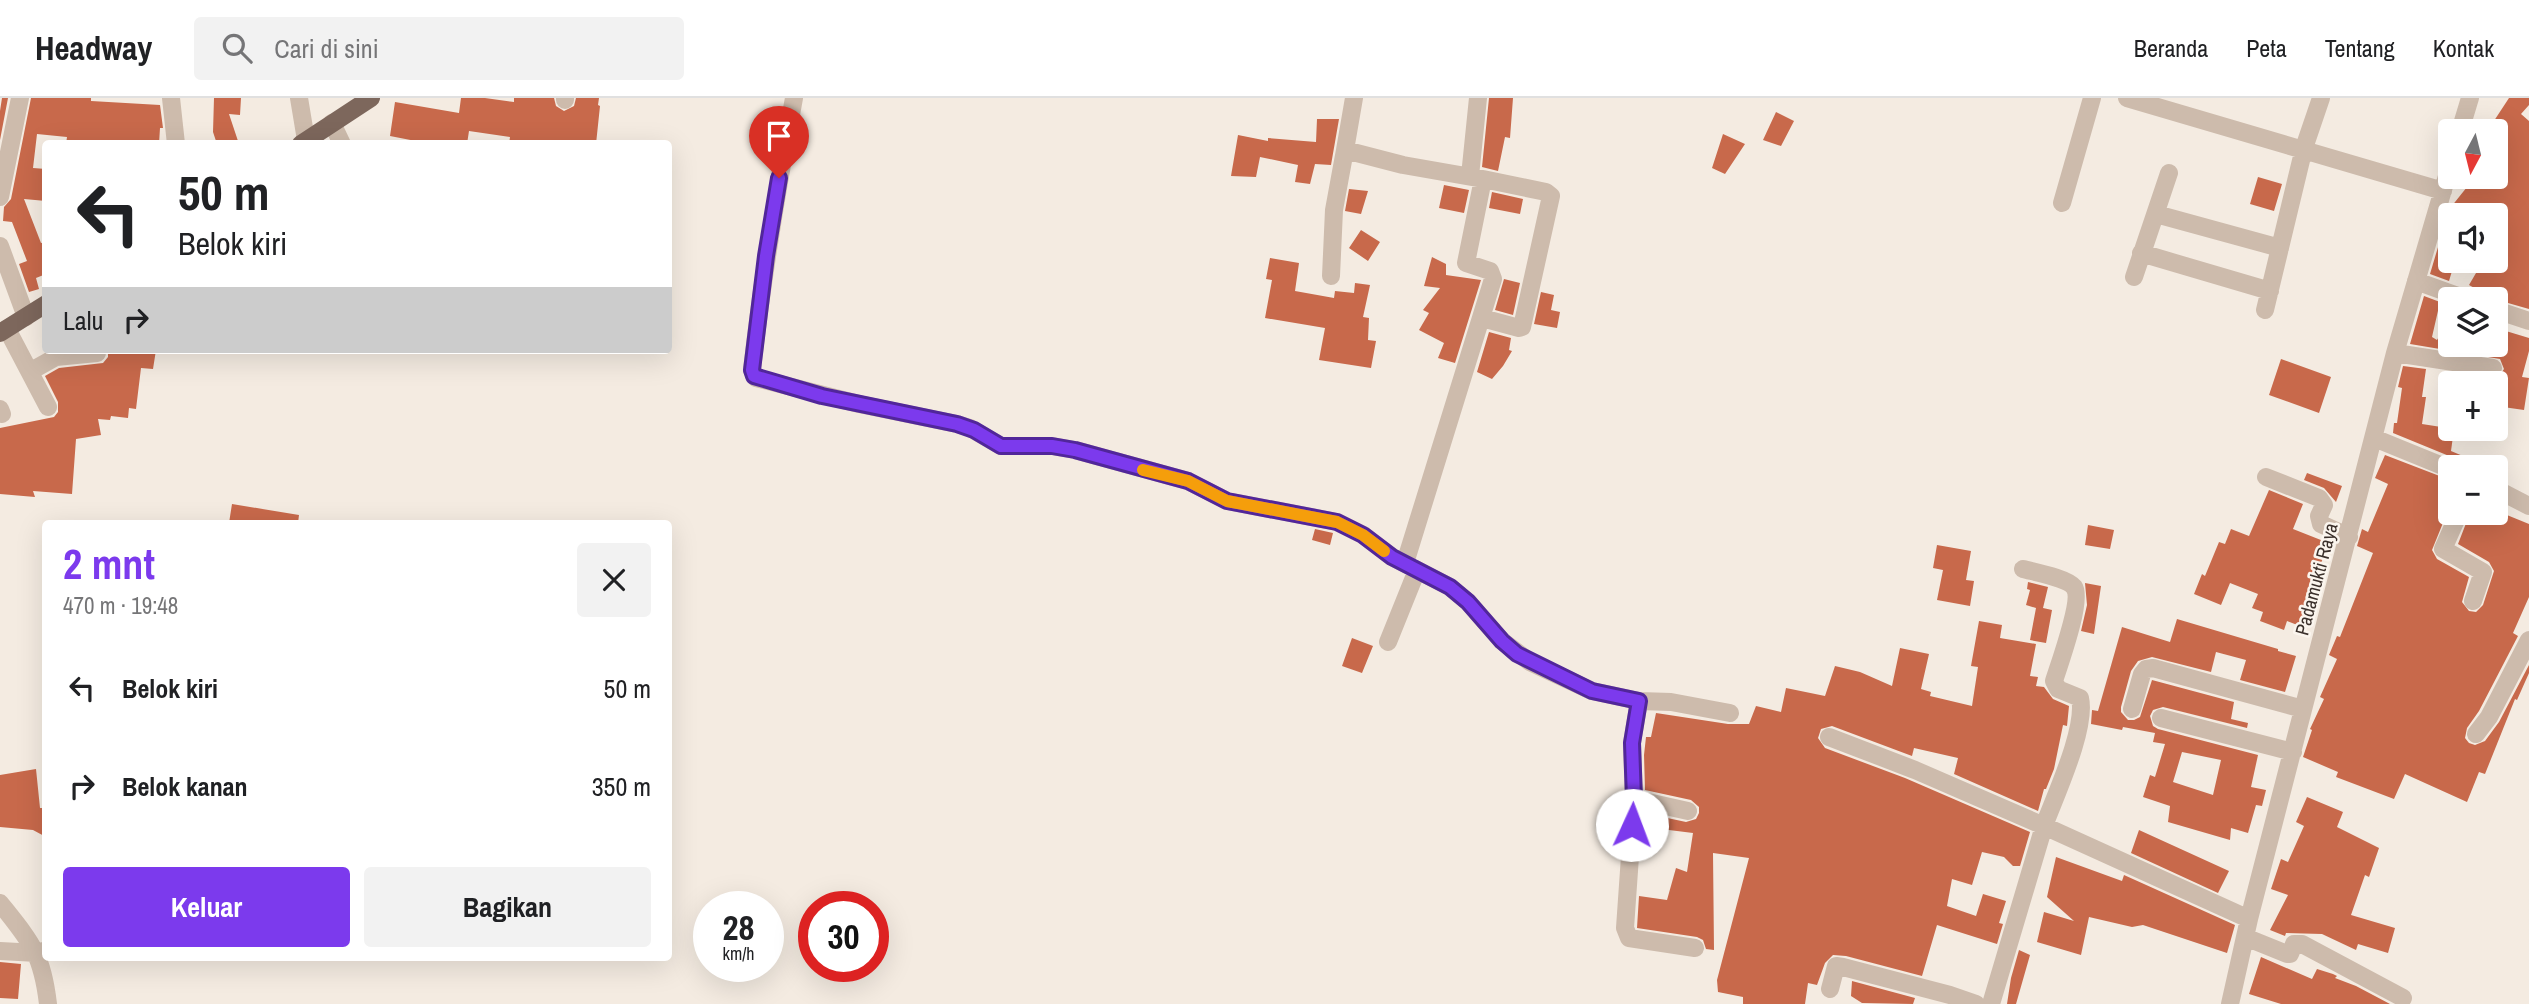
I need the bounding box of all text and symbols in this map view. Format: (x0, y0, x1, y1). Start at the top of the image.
search box (194, 17, 684, 80)
text: Headway (35, 26, 152, 70)
icon: search (218, 29, 256, 67)
text: Cari di sini (274, 31, 379, 66)
text: Beranda (2134, 32, 2208, 64)
text: Peta (2246, 32, 2287, 64)
text: Tentang (2325, 32, 2395, 64)
text: Kontak (2433, 32, 2494, 64)
pin (749, 106, 809, 178)
icon: arrive (760, 117, 798, 155)
north arrow (2438, 119, 2508, 189)
map controls (2438, 119, 2508, 525)
text: 50 m (178, 159, 270, 225)
icon: left (63, 168, 154, 259)
button: sound (2438, 203, 2508, 273)
text: Belok kiri (178, 222, 287, 265)
button: layers (2438, 287, 2508, 357)
icon: right (117, 301, 155, 339)
text: Lalu (63, 303, 103, 338)
button: + (2438, 371, 2508, 441)
button: − (2438, 455, 2508, 525)
street label: Padamukti Raya (2289, 520, 2344, 638)
text: 2 mnt (63, 536, 155, 592)
button: close (577, 543, 651, 617)
text: 470 m · 19:48 (63, 590, 178, 621)
icon: left (63, 669, 101, 707)
text: Belok kiri (122, 671, 218, 706)
text: 50 m (604, 671, 651, 706)
icon: right (63, 767, 101, 805)
text: Belok kanan (122, 769, 248, 804)
text: 350 m (592, 769, 651, 804)
position arrow (1595, 788, 1669, 862)
button: Keluar (63, 867, 350, 947)
button: Bagikan (364, 867, 651, 947)
speed limit sign: 30 (798, 891, 889, 982)
text: 28 (723, 904, 754, 951)
text: km/h (723, 941, 755, 966)

